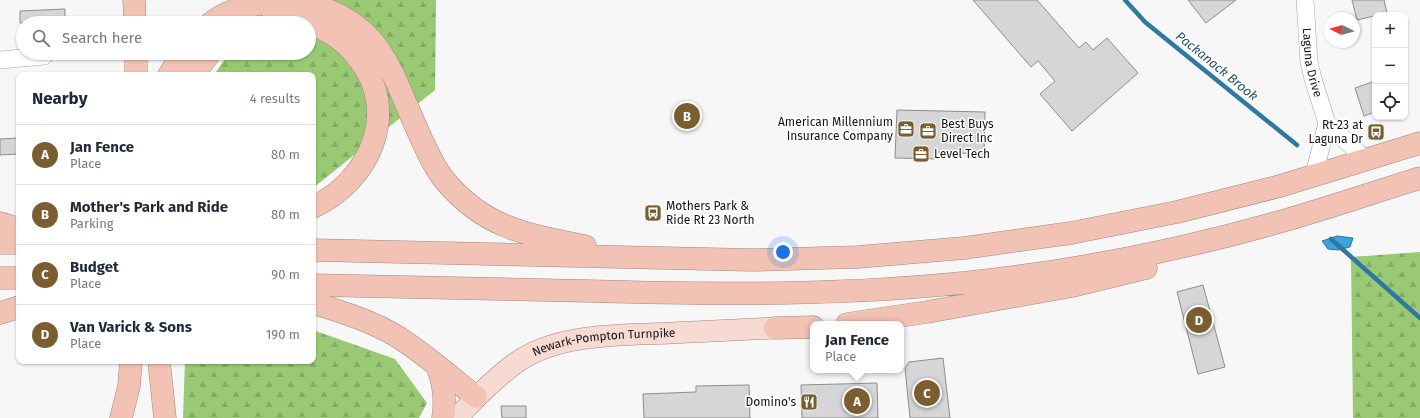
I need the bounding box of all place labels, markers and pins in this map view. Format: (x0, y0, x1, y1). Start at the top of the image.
pin: B (674, 101, 700, 131)
place label: American Millennium Insurance Company (778, 115, 893, 143)
place label: Best Buys Direct Inc (941, 117, 994, 145)
place label: Rt-23 at Laguna Dr (1309, 118, 1364, 146)
office icon: American Millennium Insurance Company (896, 119, 916, 139)
office icon: Best Buys Direct Inc (918, 121, 938, 141)
bus stop icon: Rt-23 at Laguna Dr (1366, 122, 1386, 142)
office icon: Level Tech (911, 144, 931, 164)
place label: Level Tech (934, 147, 990, 161)
place label: Mothers Park & Ride Rt 23 North (666, 199, 755, 227)
bus stop icon: Mothers Park & Ride Rt 23 North (643, 203, 663, 223)
pin: D (1186, 305, 1212, 335)
pin: C (914, 378, 940, 408)
pin: A (844, 386, 870, 416)
restaurant icon: Domino's (799, 392, 819, 412)
place label: Domino's (746, 395, 796, 409)

